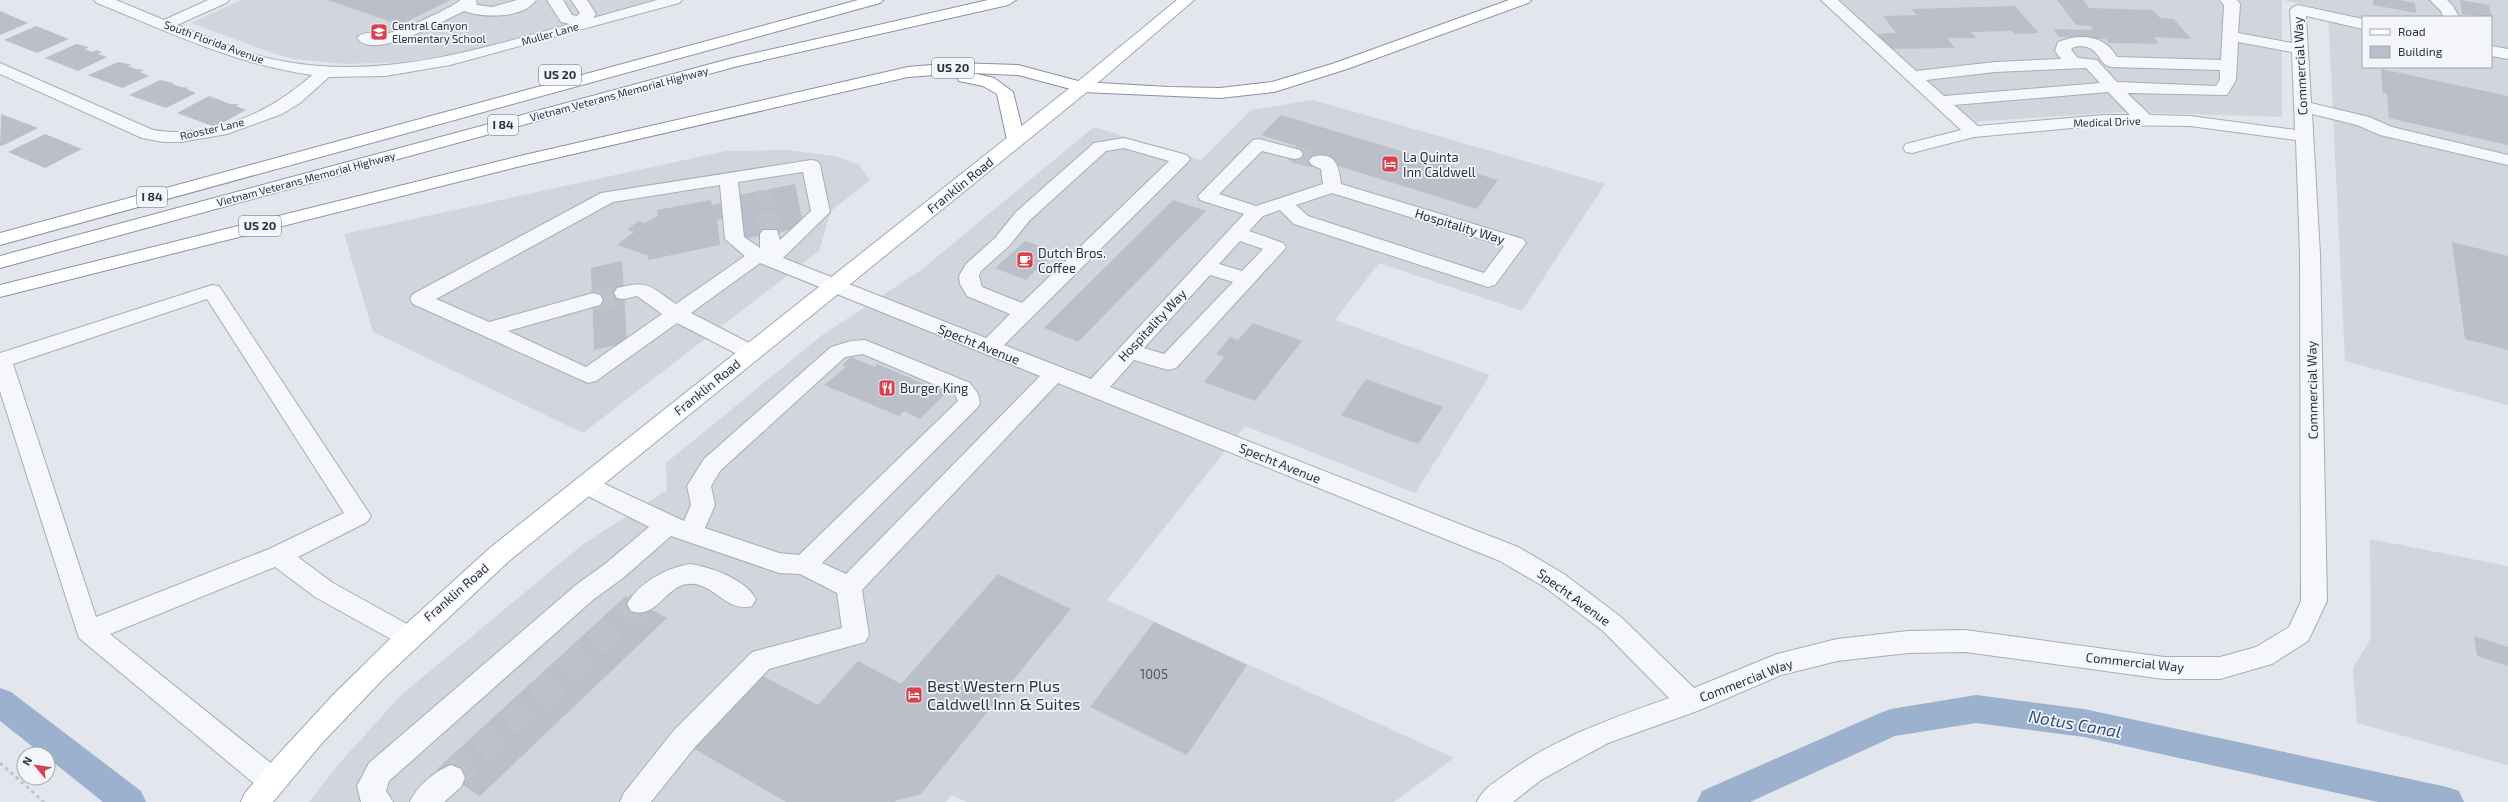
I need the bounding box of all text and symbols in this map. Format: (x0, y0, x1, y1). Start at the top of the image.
street label: Commercial Way (2289, 16, 2311, 116)
legend (2362, 16, 2492, 68)
street label: South Florida Avenue (162, 17, 266, 66)
place label: Central Canyon Elementary School (392, 19, 486, 45)
street label: Muller Lane (520, 19, 580, 48)
school or university icon: Central Canyon Elementary School (369, 22, 389, 42)
text: Road (2398, 24, 2426, 38)
text: Building (2398, 44, 2443, 58)
road number: US 20 (932, 58, 974, 78)
street label: Vietnam Veterans Memorial Highway (528, 63, 710, 124)
road number: US 20 (539, 65, 581, 85)
street label: Medical Drive (2073, 114, 2141, 129)
street label: Rooster Lane (178, 115, 245, 142)
road number: I 84 (488, 115, 518, 135)
street label: Vietnam Veterans Memorial Highway (215, 148, 397, 209)
place label: La Quinta Inn Caldwell (1403, 149, 1476, 180)
street label: Franklin Road (924, 153, 996, 217)
hotel icon: La Quinta Inn Caldwell (1380, 154, 1400, 174)
road number: I 84 (137, 187, 167, 207)
street label: Hospitality Way (1413, 205, 1507, 247)
road number: US 20 (239, 216, 281, 236)
place label: Dutch Bros. Coffee (1038, 245, 1106, 276)
cafe icon: Dutch Bros. Coffee (1015, 250, 1035, 270)
street label: Hospitality Way (1114, 285, 1190, 364)
street label: Specht Avenue (936, 320, 1022, 368)
street label: Commercial Way (2303, 340, 2321, 440)
street label: Franklin Road (671, 355, 743, 419)
restaurant icon: Burger King (877, 378, 897, 398)
place label: Burger King (900, 380, 968, 396)
street label: Specht Avenue (1237, 439, 1323, 487)
street label: Franklin Road (420, 559, 492, 625)
street label: Specht Avenue (1534, 565, 1614, 629)
street label: Commercial Way (2085, 649, 2185, 675)
street label: Commercial Way (1697, 655, 1795, 705)
house number: 1005 (1140, 666, 1168, 682)
place label: Best Western Plus Caldwell Inn & Suites (927, 676, 1080, 713)
hotel icon: Best Western Plus Caldwell Inn & Suites (904, 685, 924, 705)
water label: Notus Canal (2027, 705, 2123, 741)
north arrow (16, 746, 56, 786)
text: N (19, 754, 34, 768)

